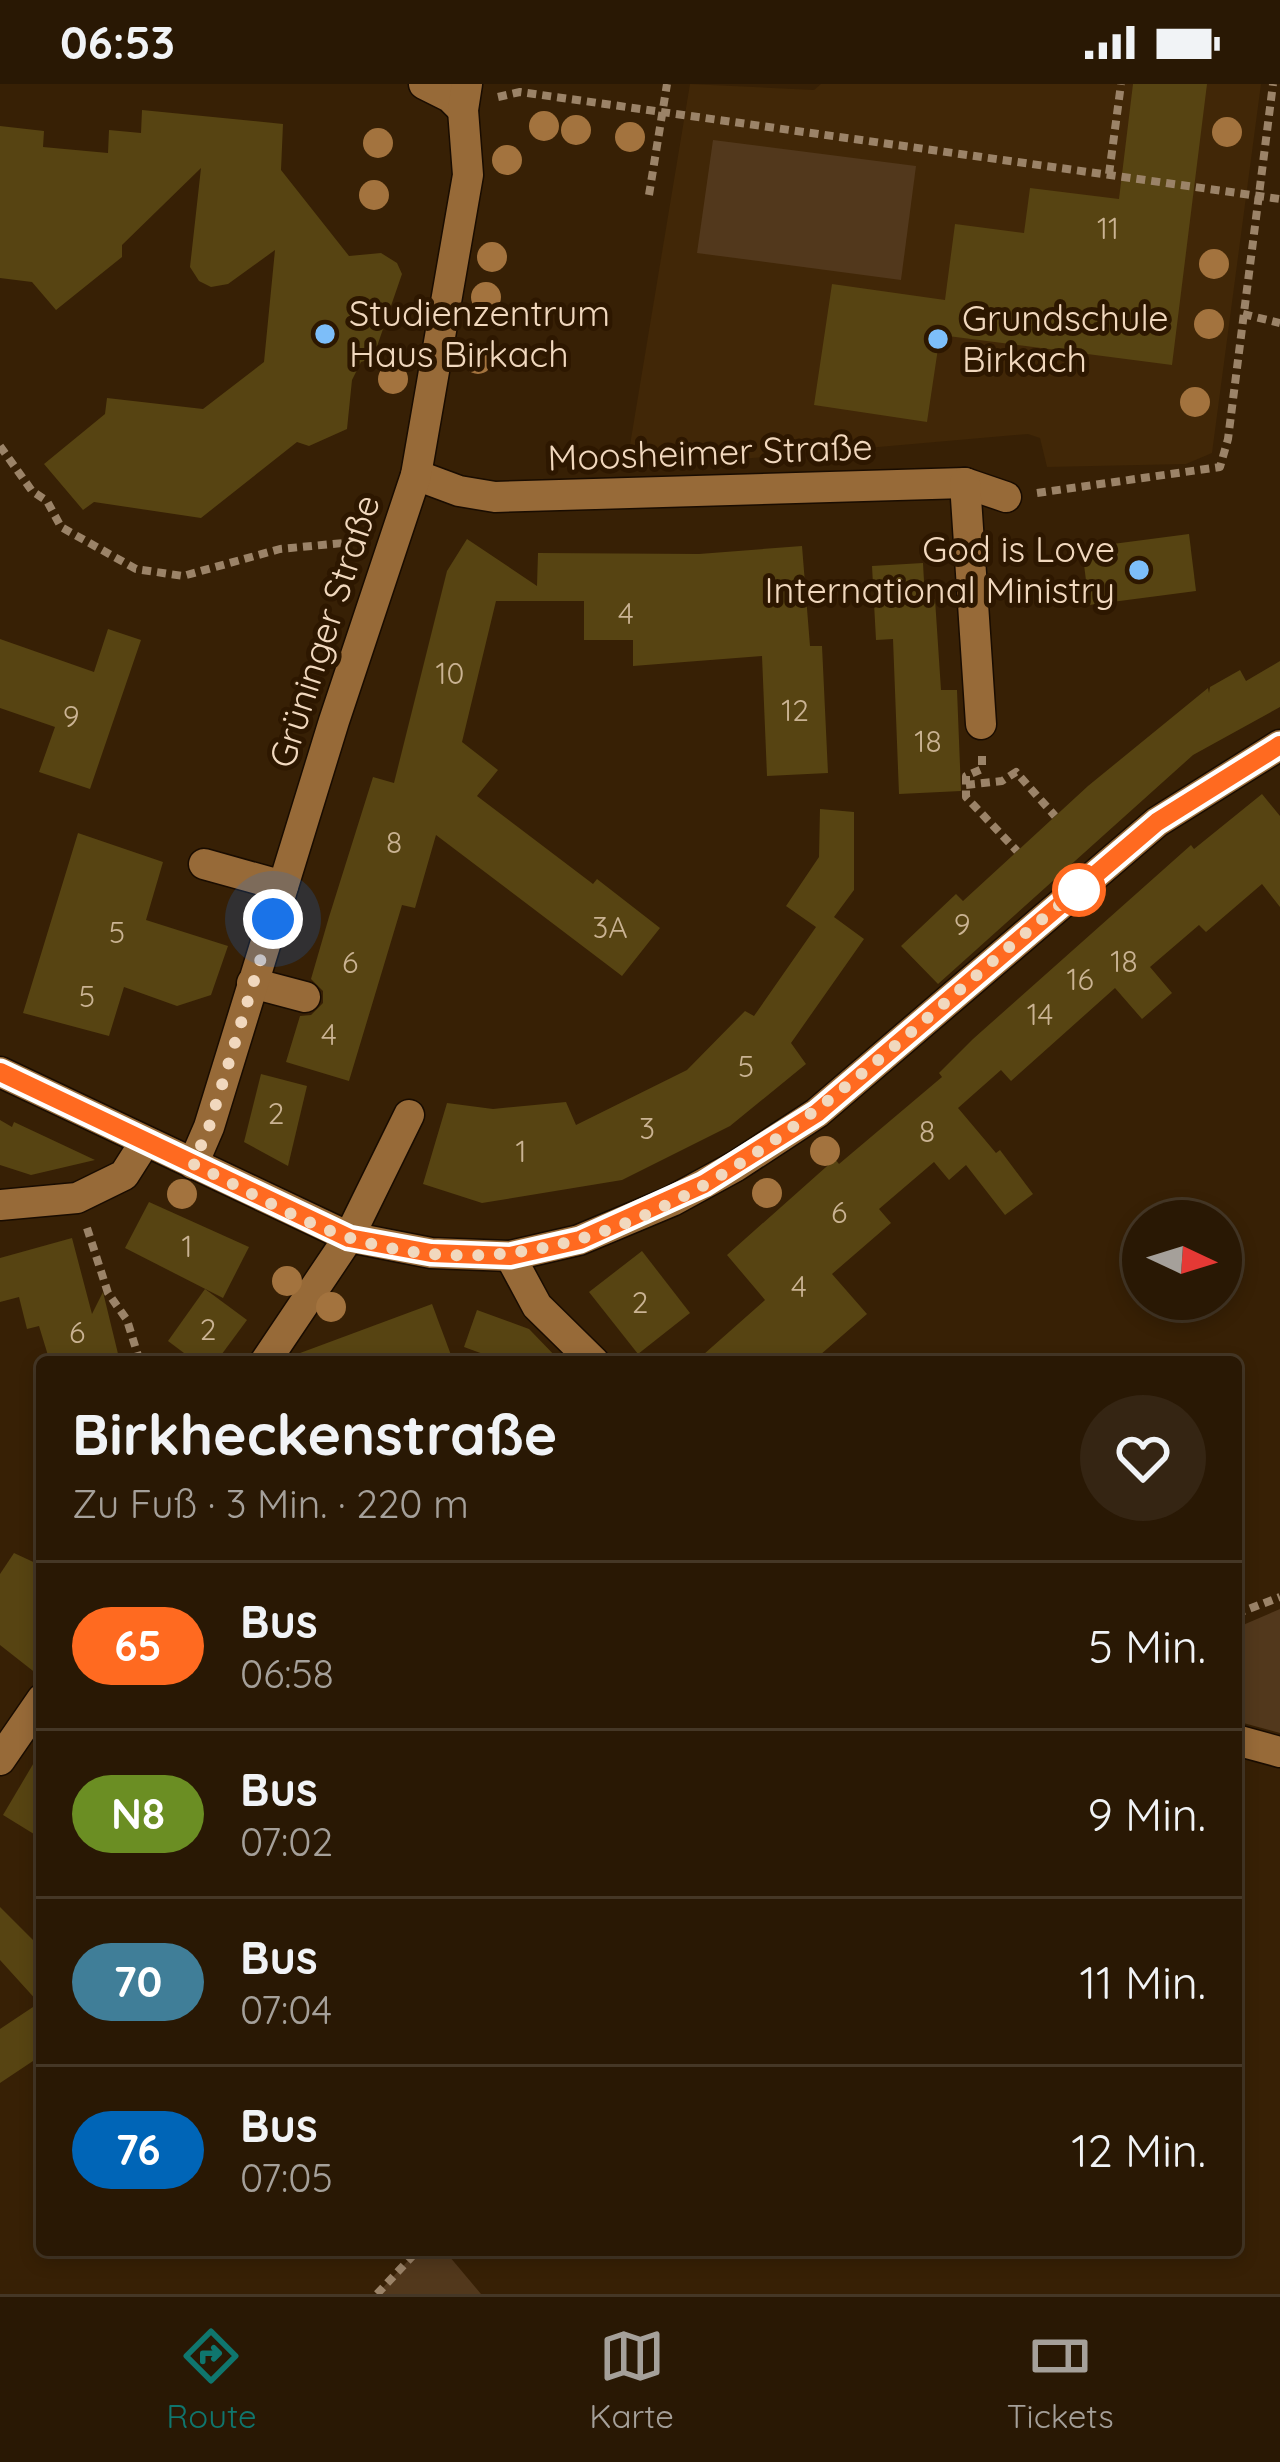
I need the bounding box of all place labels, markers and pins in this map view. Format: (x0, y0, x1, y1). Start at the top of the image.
place label: Studienzentrum Haus Birkach (349, 290, 610, 376)
place label: Grundschule Birkach (962, 295, 1169, 381)
marker: Studienzentrum Haus Birkach (312, 321, 338, 347)
marker: Grundschule Birkach (925, 326, 951, 352)
place label: God is Love International Ministry (765, 526, 1115, 612)
marker: God is Love International Ministry (1126, 557, 1152, 583)
unlabelled marker (1054, 865, 1104, 915)

